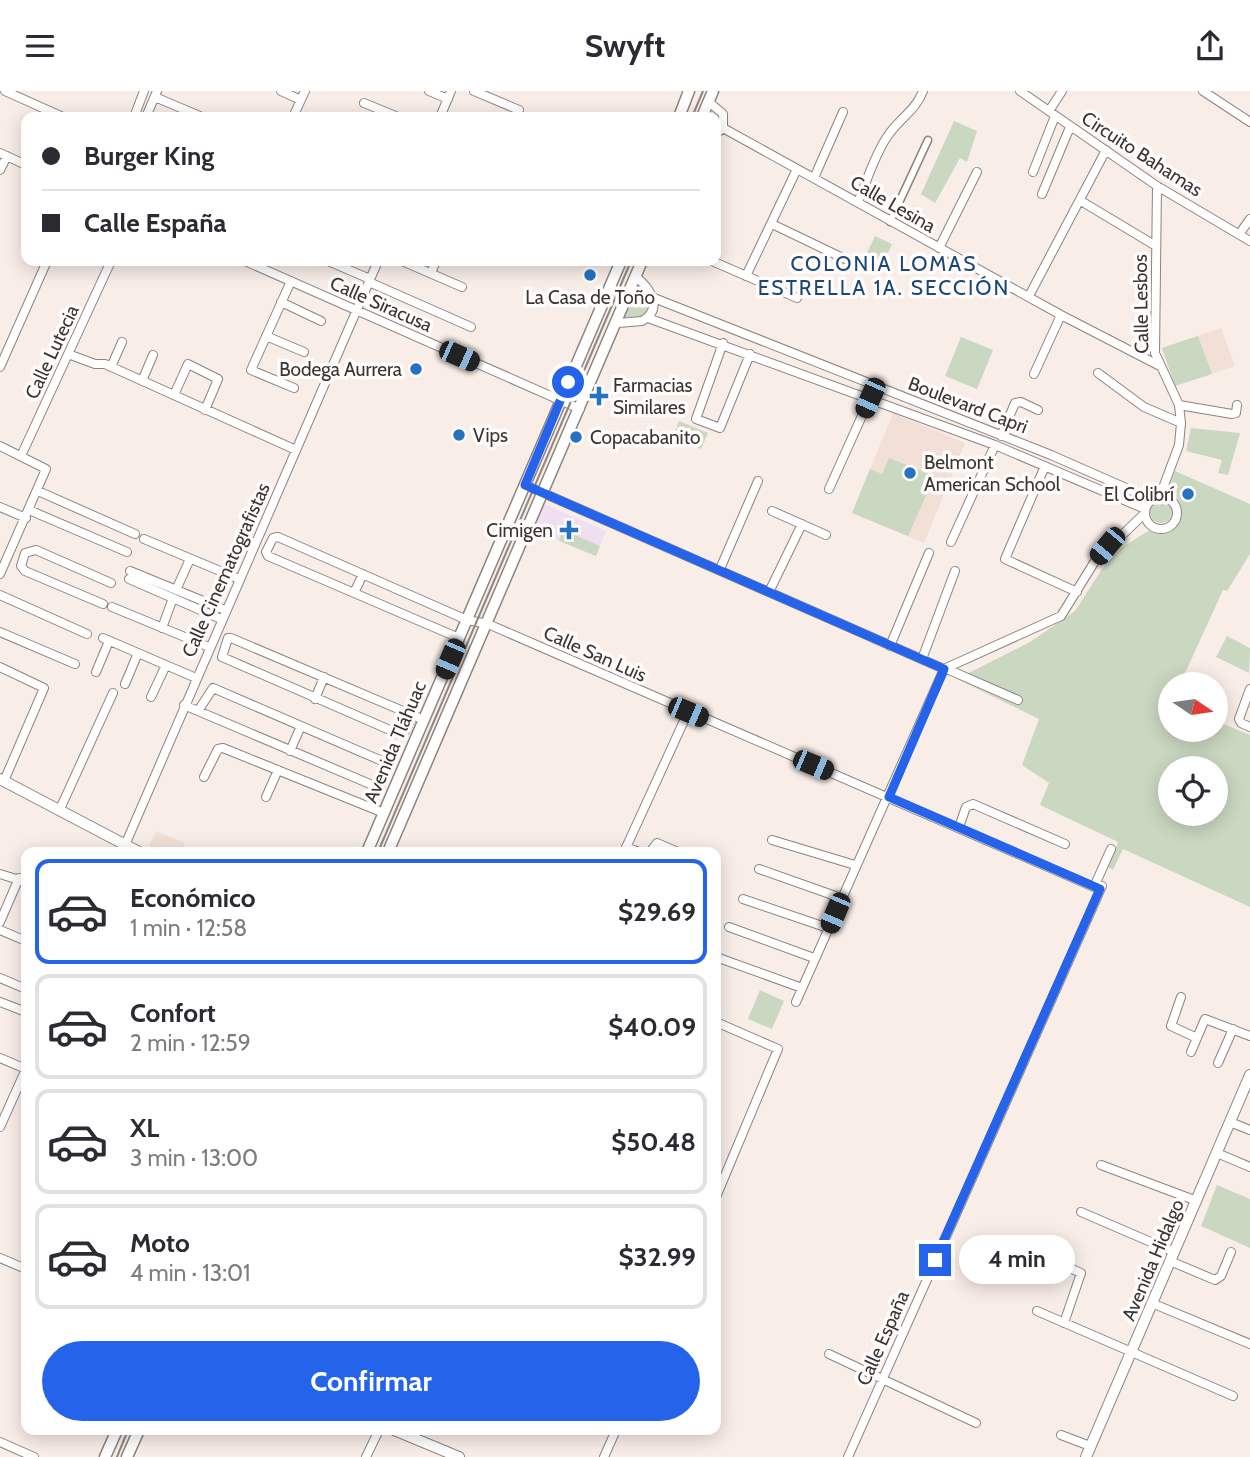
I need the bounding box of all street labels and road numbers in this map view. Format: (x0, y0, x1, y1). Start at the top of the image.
street label: Circuito Bahamas (1077, 106, 1207, 202)
street label: Calle Lesina (846, 170, 940, 238)
street label: Calle Lesbos (1129, 254, 1153, 354)
street label: Calle Siracusa (326, 271, 436, 337)
street label: Calle Lutecia (20, 301, 84, 403)
street label: Boulevard Capri (905, 372, 1031, 438)
street label: Calle Cinematografistas (177, 479, 275, 661)
street label: Calle San Luis (540, 621, 650, 687)
street label: Avenida Tláhuac (359, 677, 431, 806)
street label: Avenida Hidalgo (1117, 1196, 1189, 1324)
street label: Calle España (852, 1287, 914, 1389)

